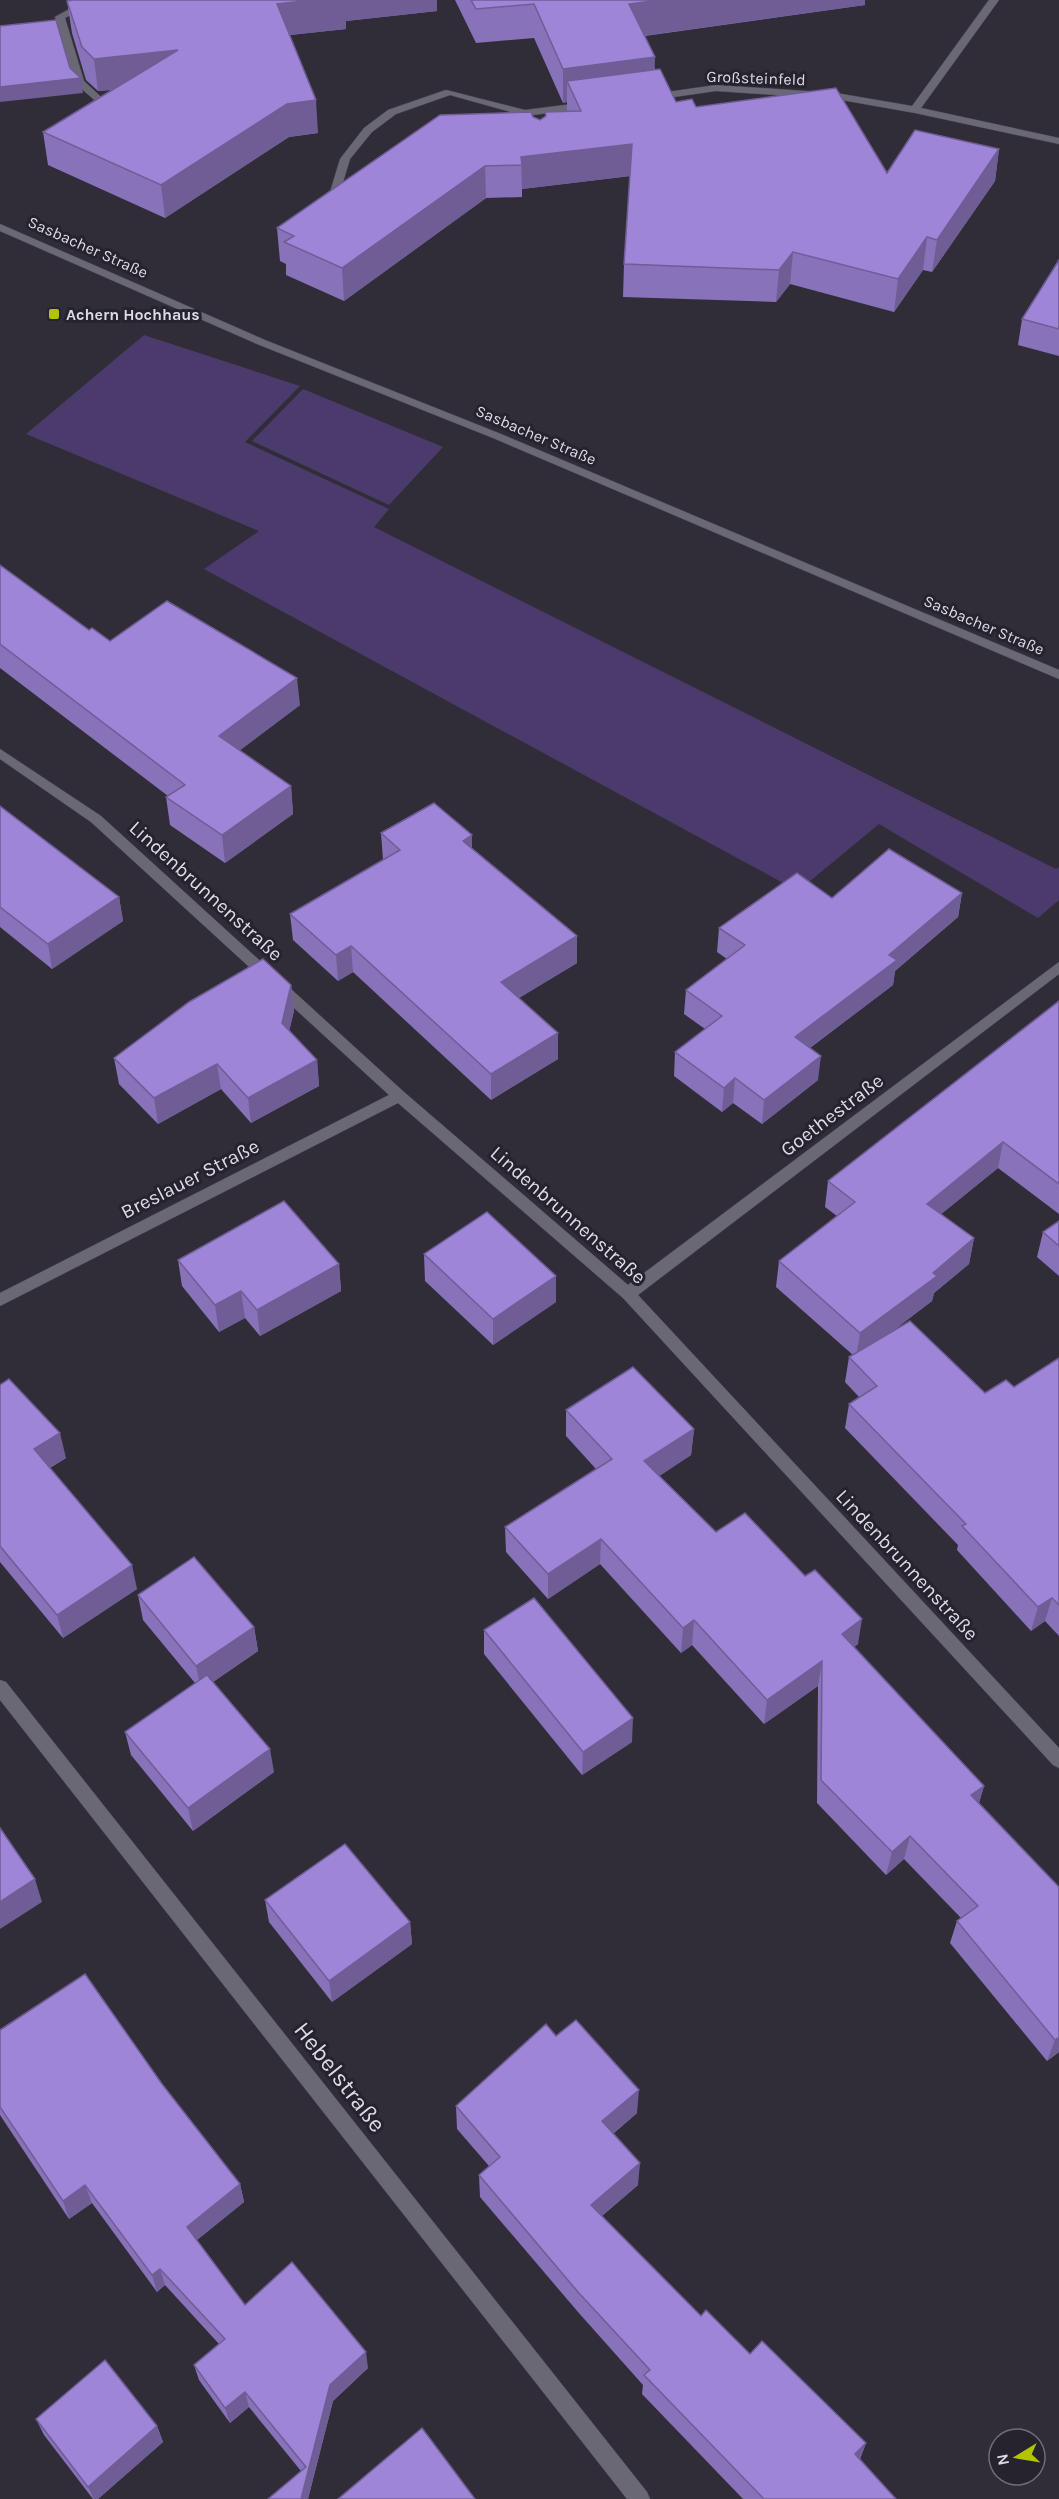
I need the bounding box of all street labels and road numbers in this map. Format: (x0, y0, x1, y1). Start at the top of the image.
street label: Großsteinfeld (706, 67, 806, 89)
street label: Sasbacher Straße (25, 212, 151, 282)
street label: Sasbacher Straße (473, 401, 599, 469)
street label: Sasbacher Straße (921, 591, 1047, 659)
street label: Lindenbrunnenstraße (125, 816, 287, 966)
street label: Goethestraße (776, 1069, 888, 1161)
street label: Breslauer Straße (117, 1134, 263, 1224)
street label: Lindenbrunnenstraße (486, 1141, 650, 1289)
street label: Lindenbrunnenstraße (831, 1485, 983, 1645)
street label: Hebelstraße (288, 2016, 392, 2138)

